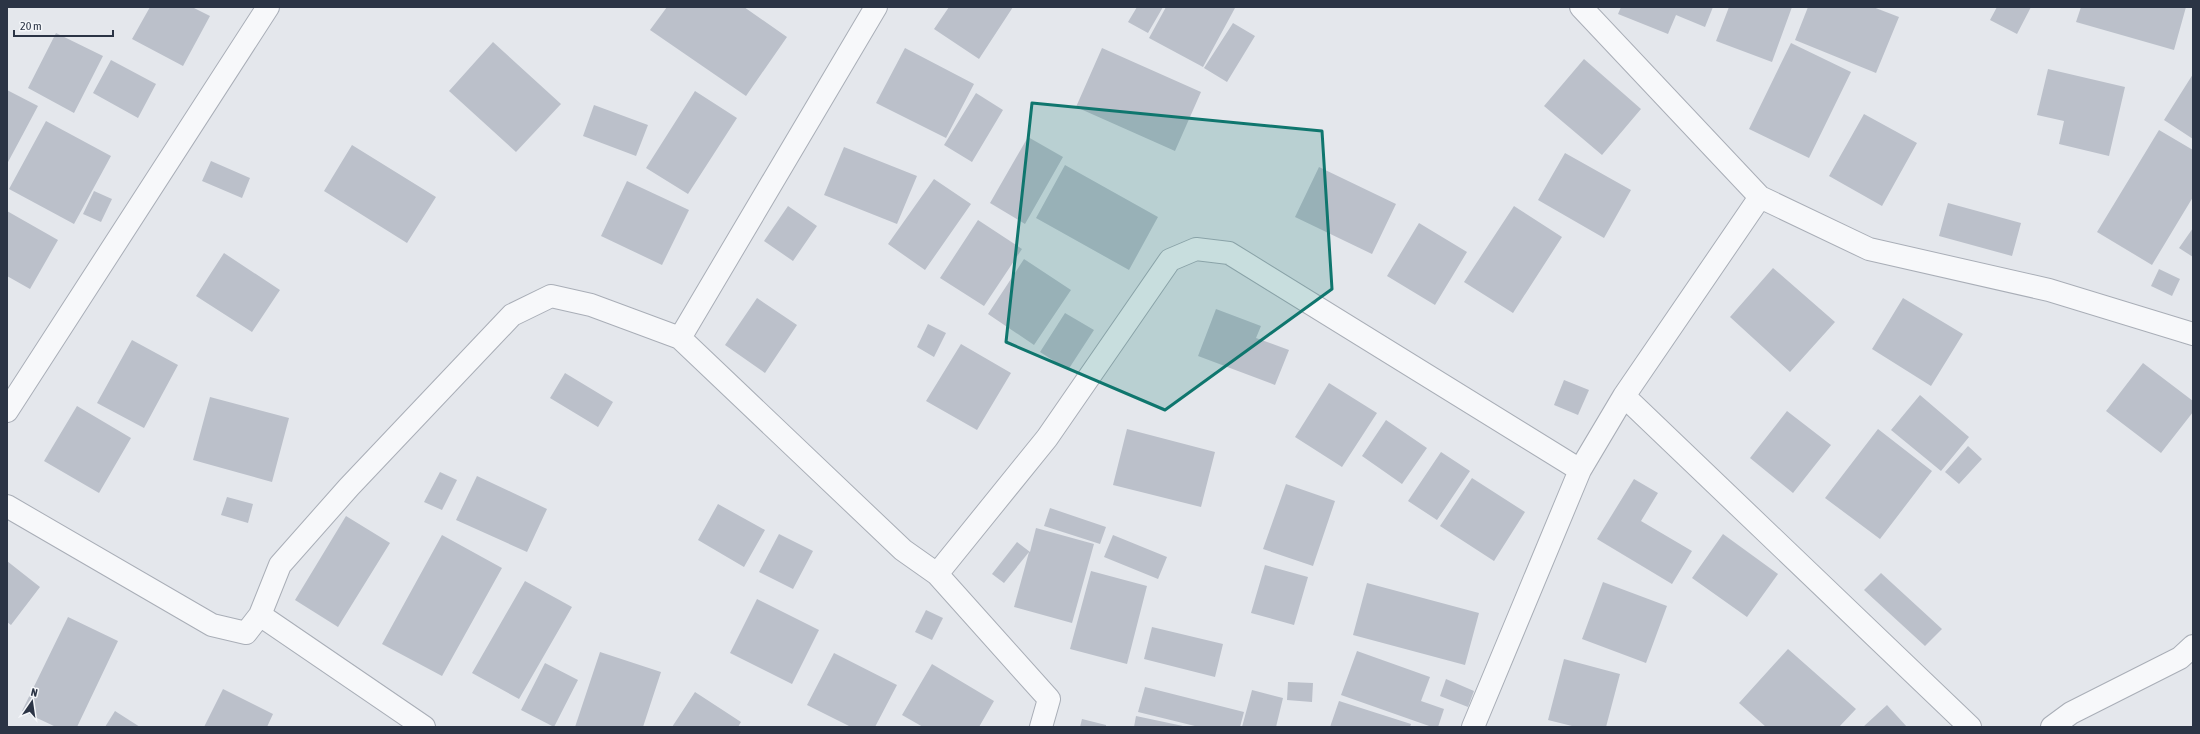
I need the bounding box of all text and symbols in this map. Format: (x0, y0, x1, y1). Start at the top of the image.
scale bar (14, 12, 113, 38)
text: 20 m (20, 19, 42, 33)
north arrow (12, 682, 52, 722)
text: N (30, 686, 39, 699)

